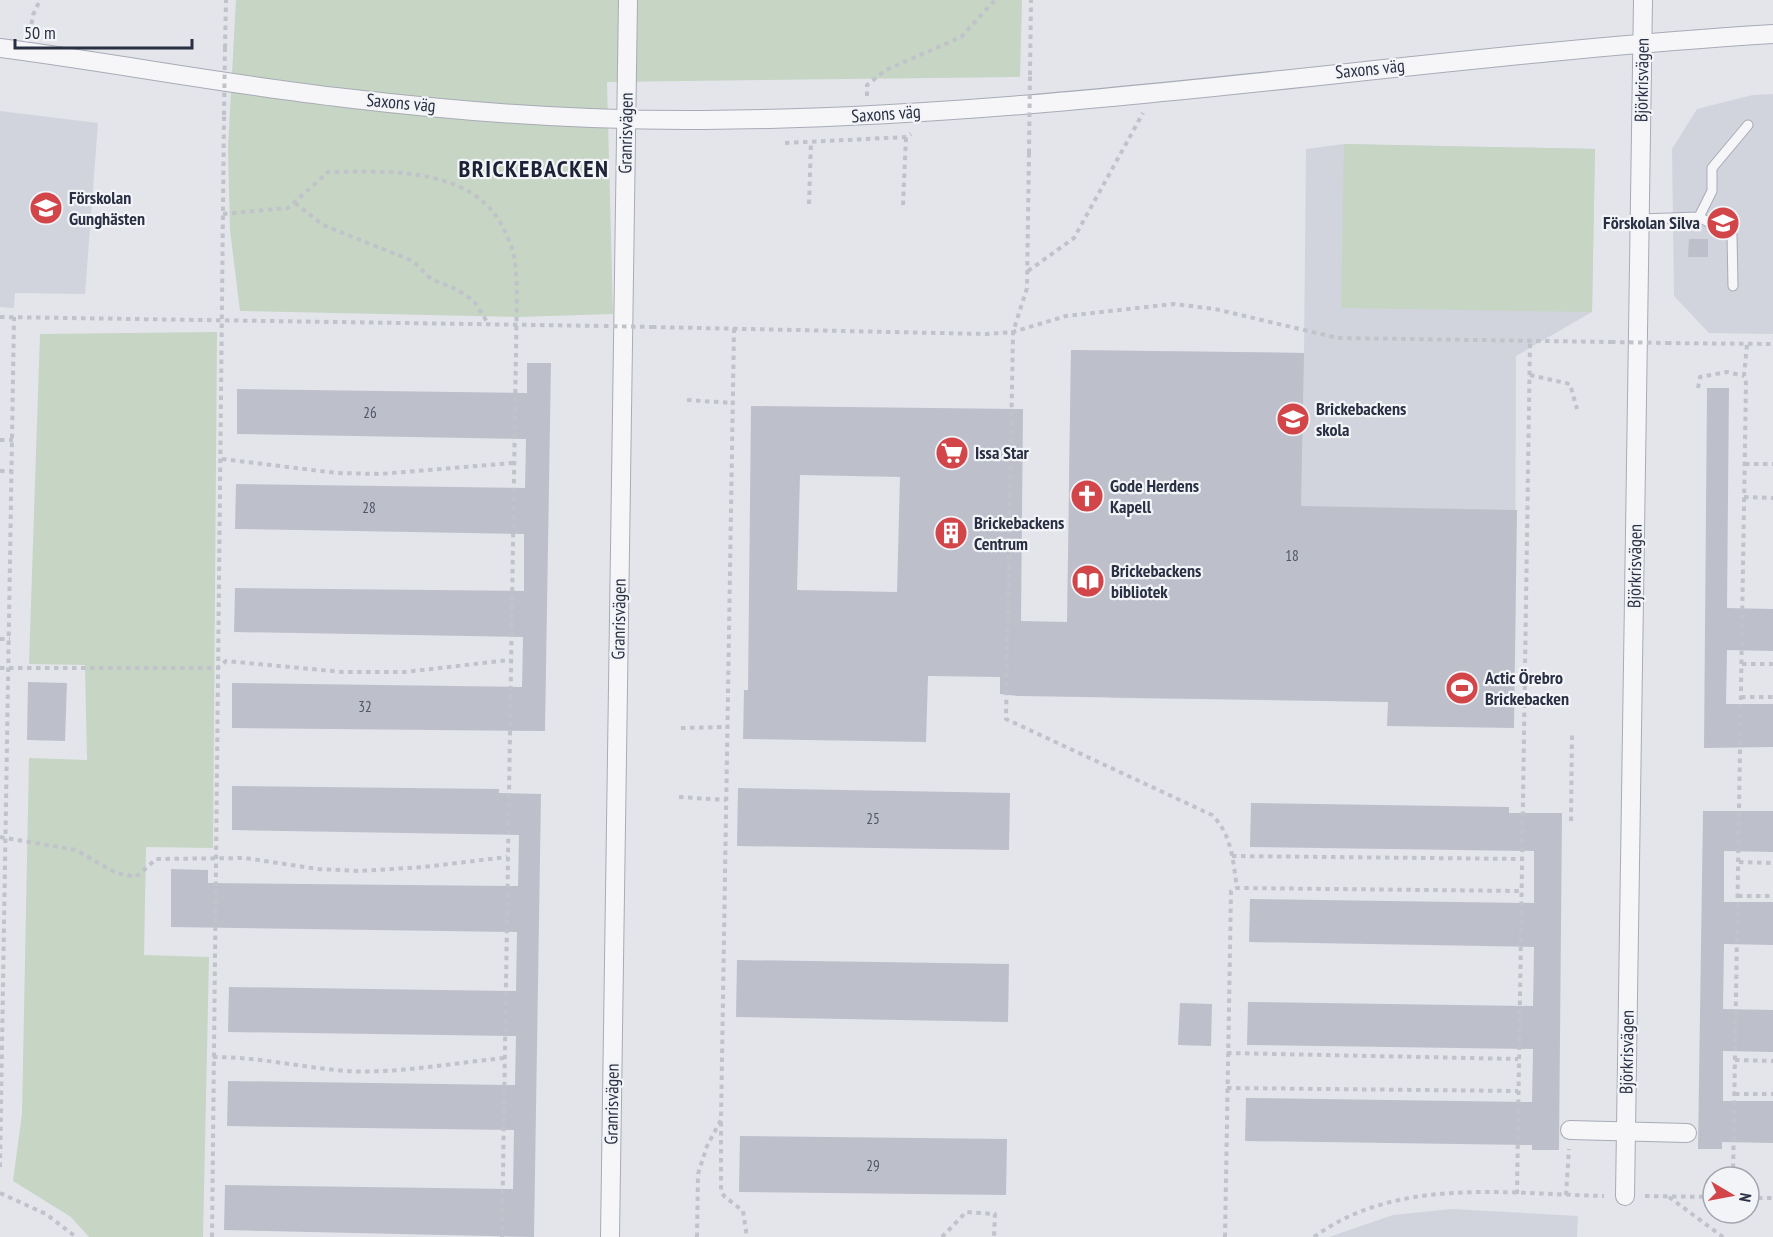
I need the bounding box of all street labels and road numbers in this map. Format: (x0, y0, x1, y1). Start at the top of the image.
street label: Björkrisvägen (1629, 38, 1654, 122)
street label: Saxons väg (1334, 53, 1406, 84)
street label: Saxons väg (365, 88, 437, 117)
street label: Granrisvägen (613, 92, 638, 174)
street label: Saxons väg (851, 100, 921, 127)
street label: Björkrisvägen (1622, 524, 1647, 608)
street label: Granrisvägen (606, 578, 631, 660)
street label: Björkrisvägen (1614, 1010, 1639, 1094)
street label: Granrisvägen (599, 1063, 624, 1145)

